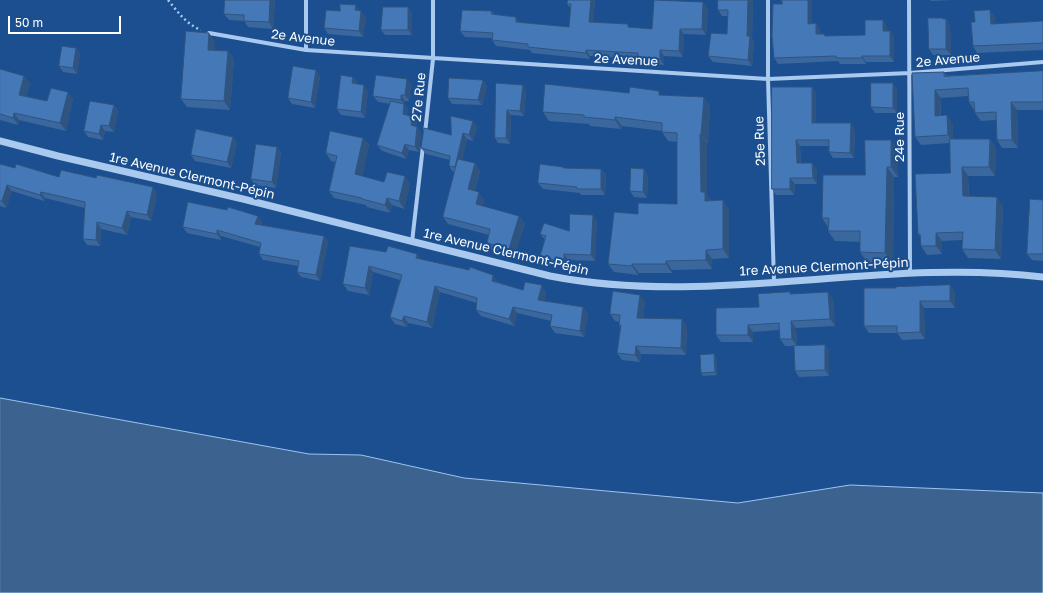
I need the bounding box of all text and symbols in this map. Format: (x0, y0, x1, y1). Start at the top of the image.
scale bar (10, 8, 123, 34)
text: 50 m (15, 15, 43, 30)
street label: 2e Avenue (270, 26, 336, 50)
street label: 2e Avenue (915, 49, 981, 71)
street label: 2e Avenue (594, 51, 658, 69)
street label: 27e Rue (409, 72, 429, 122)
street label: 24e Rue (892, 112, 908, 162)
street label: 25e Rue (751, 116, 769, 166)
street label: 1re Avenue Clermont-Pépin (108, 149, 276, 203)
street label: 1re Avenue Clermont-Pépin (422, 225, 590, 279)
street label: 1re Avenue Clermont-Pépin (739, 255, 909, 279)

